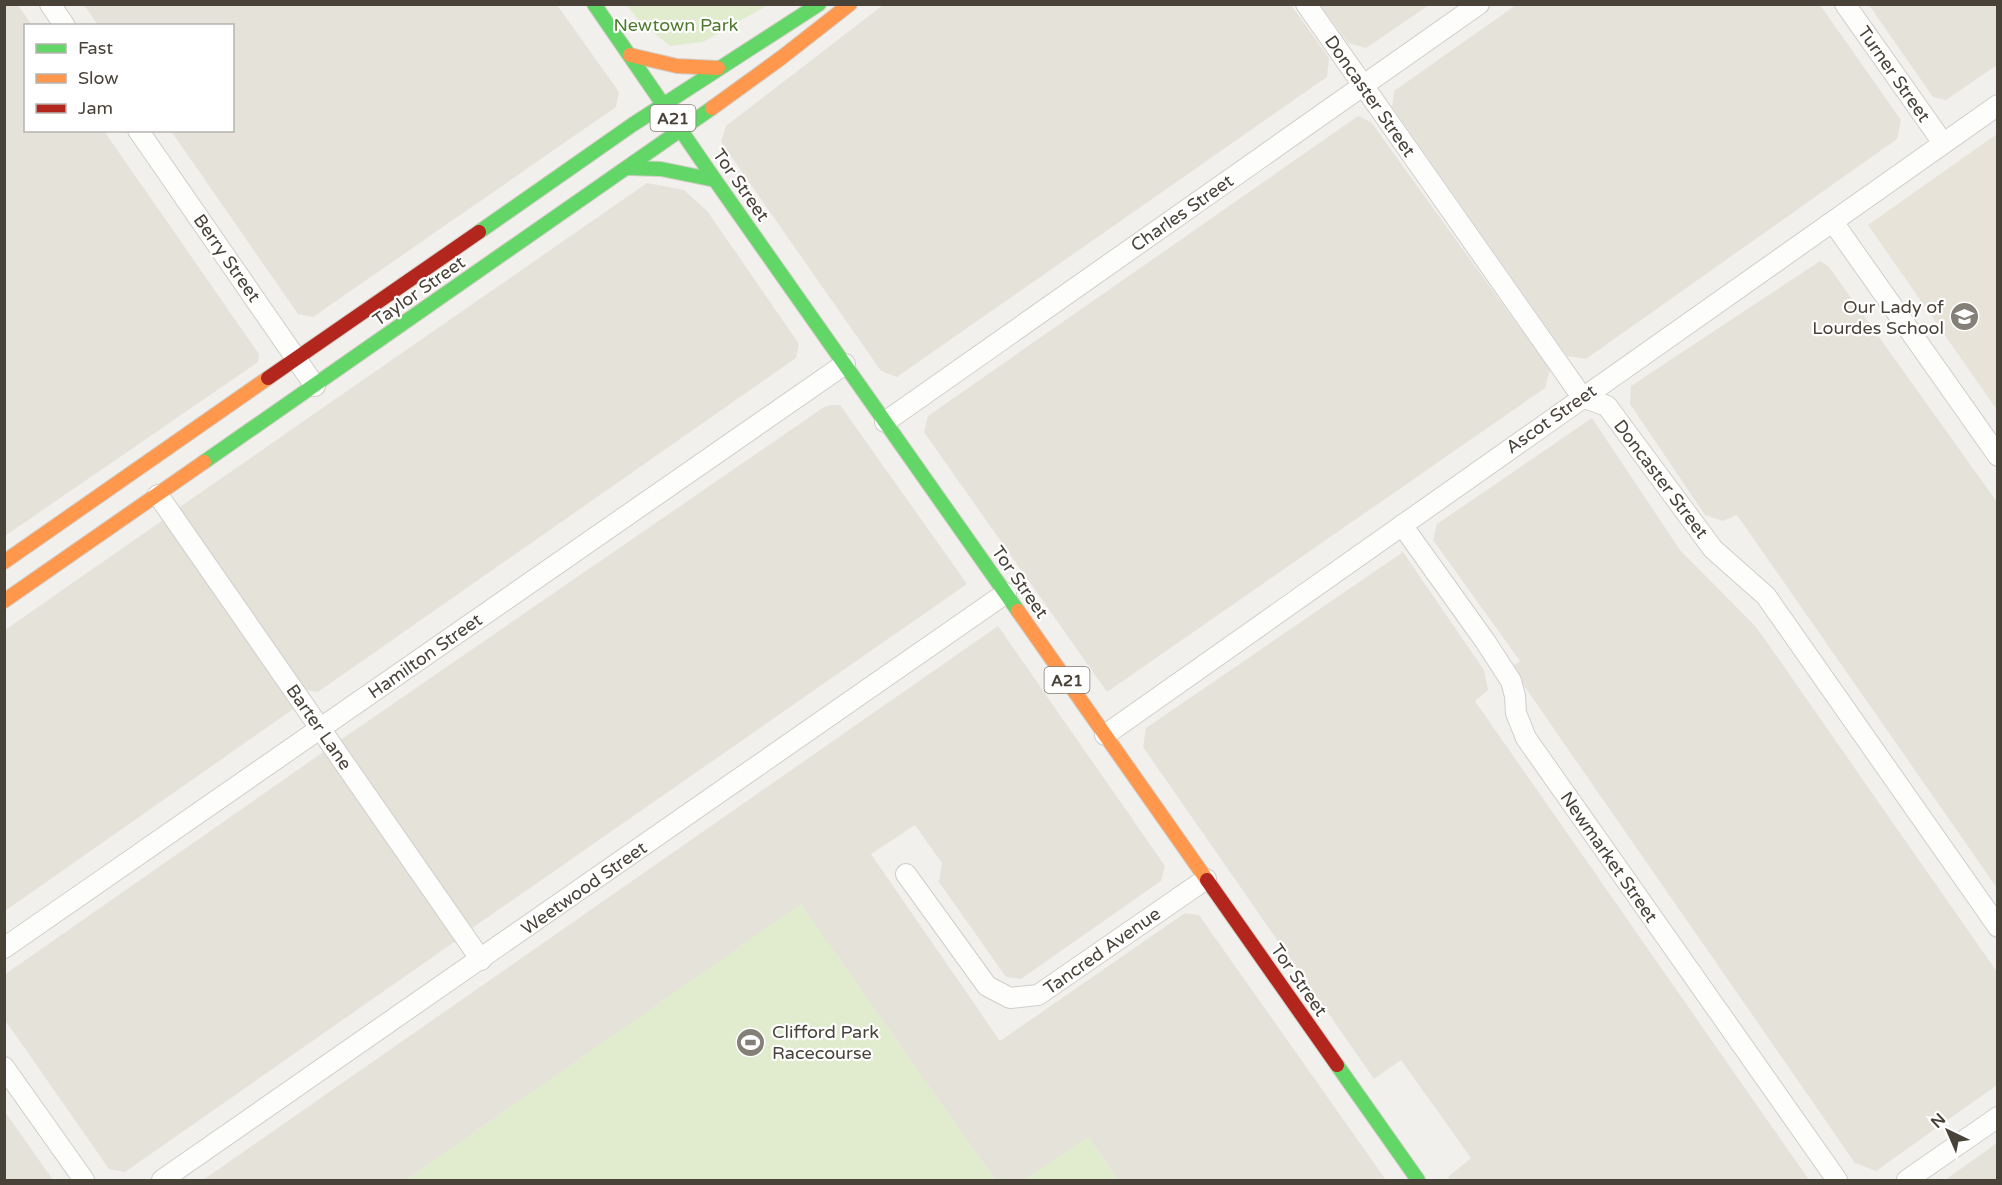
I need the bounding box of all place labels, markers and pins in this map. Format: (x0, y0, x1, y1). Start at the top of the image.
place label: Our Lady of Lourdes School (1812, 296, 1944, 339)
school or university icon: Our Lady of Lourdes School (1949, 301, 1981, 333)
place label: Clifford Park Racecourse (772, 1021, 879, 1064)
sports icon: Clifford Park Racecourse (735, 1026, 767, 1058)

